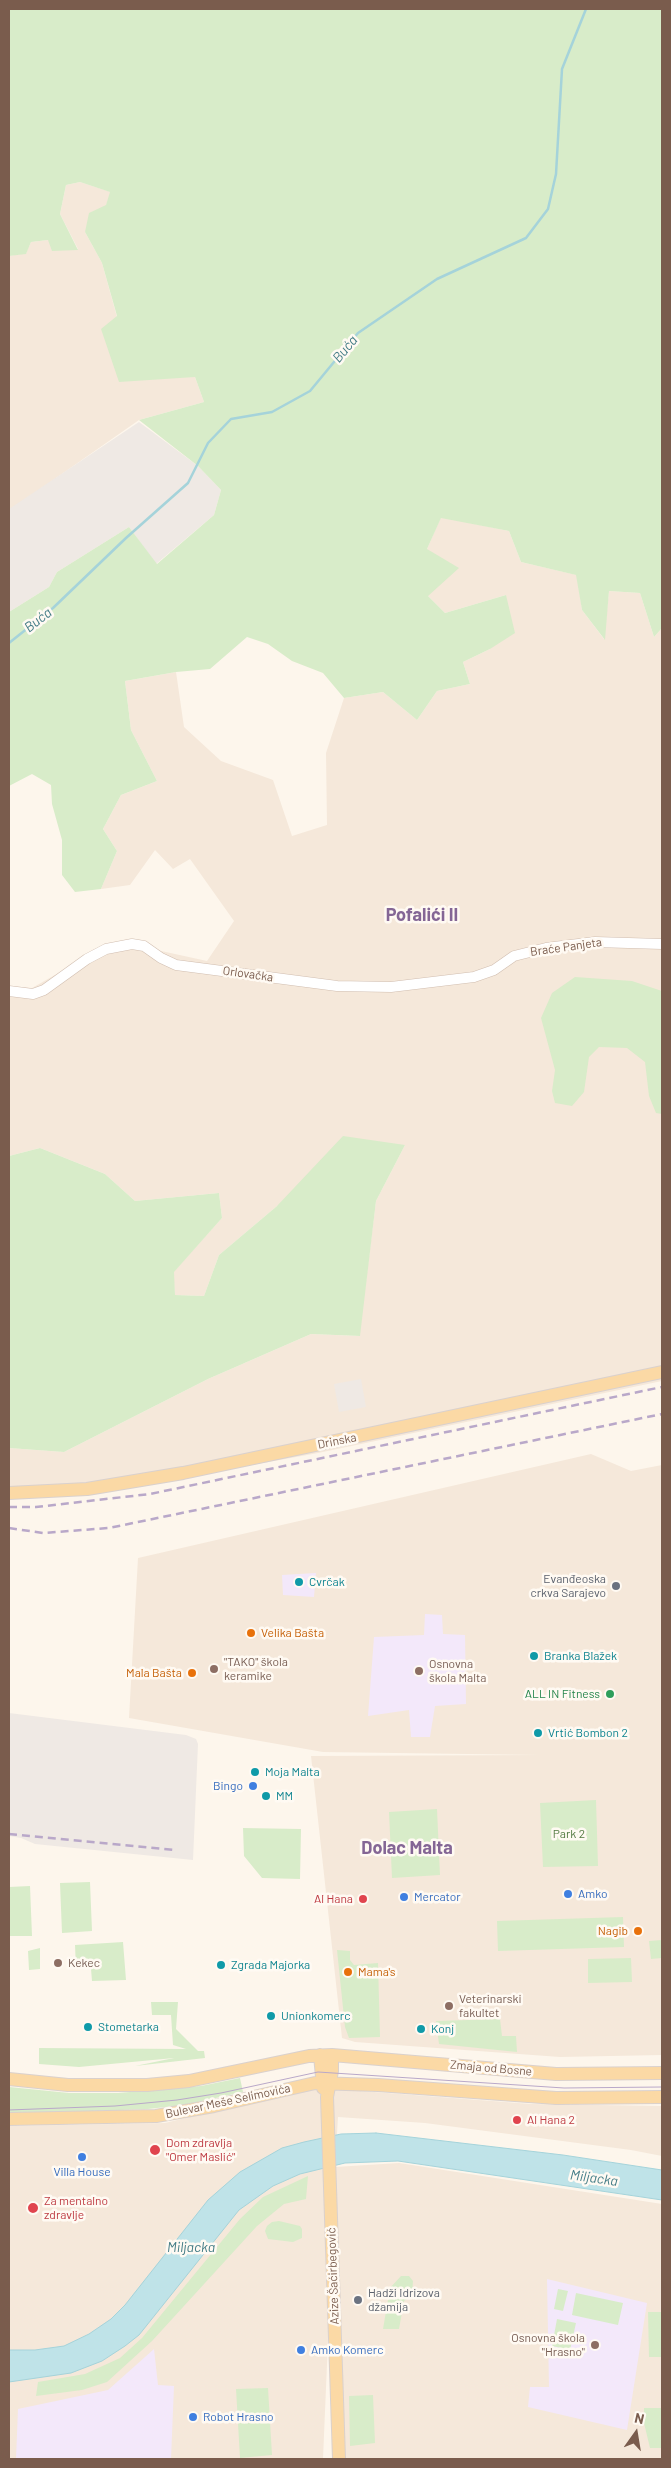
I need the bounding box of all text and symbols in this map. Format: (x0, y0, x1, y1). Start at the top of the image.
water label: Buća (329, 332, 361, 366)
water label: Buća (21, 604, 55, 636)
district label: Pofalići II (386, 904, 458, 926)
street label: Braće Panjeta (529, 935, 603, 959)
street label: Orlovačka (222, 963, 274, 985)
street label: Drinska (316, 1430, 358, 1452)
place label: Evanđeoska crkva Sarajevo (530, 1572, 606, 1600)
place label: Cvrčak (309, 1575, 345, 1589)
marker: Cvrčak (293, 1576, 305, 1588)
marker: Evanđeoska crkva Sarajevo (610, 1580, 622, 1592)
place label: Velika Bašta (261, 1626, 324, 1640)
marker: Velika Bašta (245, 1627, 257, 1639)
place label: Branka Blažek (544, 1649, 617, 1663)
marker: Branka Blažek (528, 1650, 540, 1662)
place label: "TAKO" škola keramike (224, 1655, 288, 1683)
place label: Osnovna škola Malta (429, 1657, 486, 1685)
marker: "TAKO" škola keramike (208, 1663, 220, 1675)
marker: Osnovna škola Malta (413, 1665, 425, 1677)
place label: Mala Bašta (126, 1666, 182, 1680)
marker: Mala Bašta (186, 1667, 198, 1679)
place label: ALL IN Fitness (525, 1687, 600, 1701)
marker: ALL IN Fitness (604, 1688, 616, 1700)
place label: Vrtić Bombon 2 (548, 1726, 628, 1740)
marker: Vrtić Bombon 2 (532, 1727, 544, 1739)
place label: Moja Malta (265, 1765, 320, 1779)
marker: Moja Malta (249, 1766, 261, 1778)
place label: Bingo (213, 1779, 243, 1793)
marker: Bingo (247, 1780, 259, 1792)
place label: MM (276, 1789, 293, 1803)
marker: MM (260, 1790, 272, 1802)
park label: Park 2 (553, 1827, 585, 1841)
district label: Dolac Malta (361, 1837, 453, 1859)
place label: Amko (578, 1887, 608, 1901)
marker: Amko (562, 1888, 574, 1900)
place label: Mercator (414, 1890, 461, 1904)
marker: Mercator (398, 1891, 410, 1903)
place label: Al Hana (314, 1892, 353, 1906)
marker: Al Hana (357, 1893, 369, 1905)
place label: Nagib (598, 1924, 628, 1938)
marker: Nagib (632, 1925, 644, 1937)
place label: Kekec (68, 1956, 100, 1970)
marker: Kekec (52, 1957, 64, 1969)
place label: Zgrada Majorka (231, 1958, 310, 1972)
marker: Zgrada Majorka (215, 1959, 227, 1971)
place label: Mama's (358, 1965, 395, 1979)
marker: Mama's (342, 1966, 354, 1978)
place label: Veterinarski fakultet (459, 1992, 522, 2020)
marker: Veterinarski fakultet (443, 2000, 455, 2012)
place label: Unionkomerc (281, 2009, 350, 2023)
marker: Unionkomerc (265, 2010, 277, 2022)
place label: Stometarka (98, 2020, 159, 2034)
marker: Stometarka (82, 2021, 94, 2033)
place label: Konj (431, 2022, 454, 2036)
marker: Konj (415, 2023, 427, 2035)
street label: Zmaja od Bosne (449, 2057, 533, 2079)
street label: Bulevar Meše Selimovića (164, 2081, 292, 2121)
place label: Al Hana 2 (527, 2113, 575, 2127)
marker: Al Hana 2 (511, 2114, 523, 2126)
place label: Dom zdravlja "Omer Maslić" (166, 2136, 235, 2164)
marker: Dom zdravlja "Omer Maslić" (148, 2143, 162, 2157)
marker: Villa House (76, 2151, 88, 2163)
place label: Villa House (53, 2165, 111, 2179)
water label: Miljacka (569, 2166, 619, 2190)
place label: Za mentalno zdravlje (44, 2194, 108, 2222)
marker: Za mentalno zdravlje (26, 2201, 40, 2215)
street label: Azize Šaćirbegović (324, 2227, 342, 2325)
water label: Miljacka (167, 2239, 215, 2255)
place label: Hadži Idrizova džamija (368, 2286, 440, 2314)
marker: Hadži Idrizova džamija (352, 2294, 364, 2306)
place label: Osnovna škola "Hrasno" (511, 2331, 585, 2359)
marker: Osnovna škola "Hrasno" (589, 2339, 601, 2351)
place label: Amko Komerc (311, 2343, 383, 2357)
marker: Amko Komerc (295, 2344, 307, 2356)
north arrow (611, 2408, 661, 2458)
text: N (633, 2409, 646, 2427)
place label: Robot Hrasno (203, 2410, 274, 2424)
marker: Robot Hrasno (187, 2411, 199, 2423)

